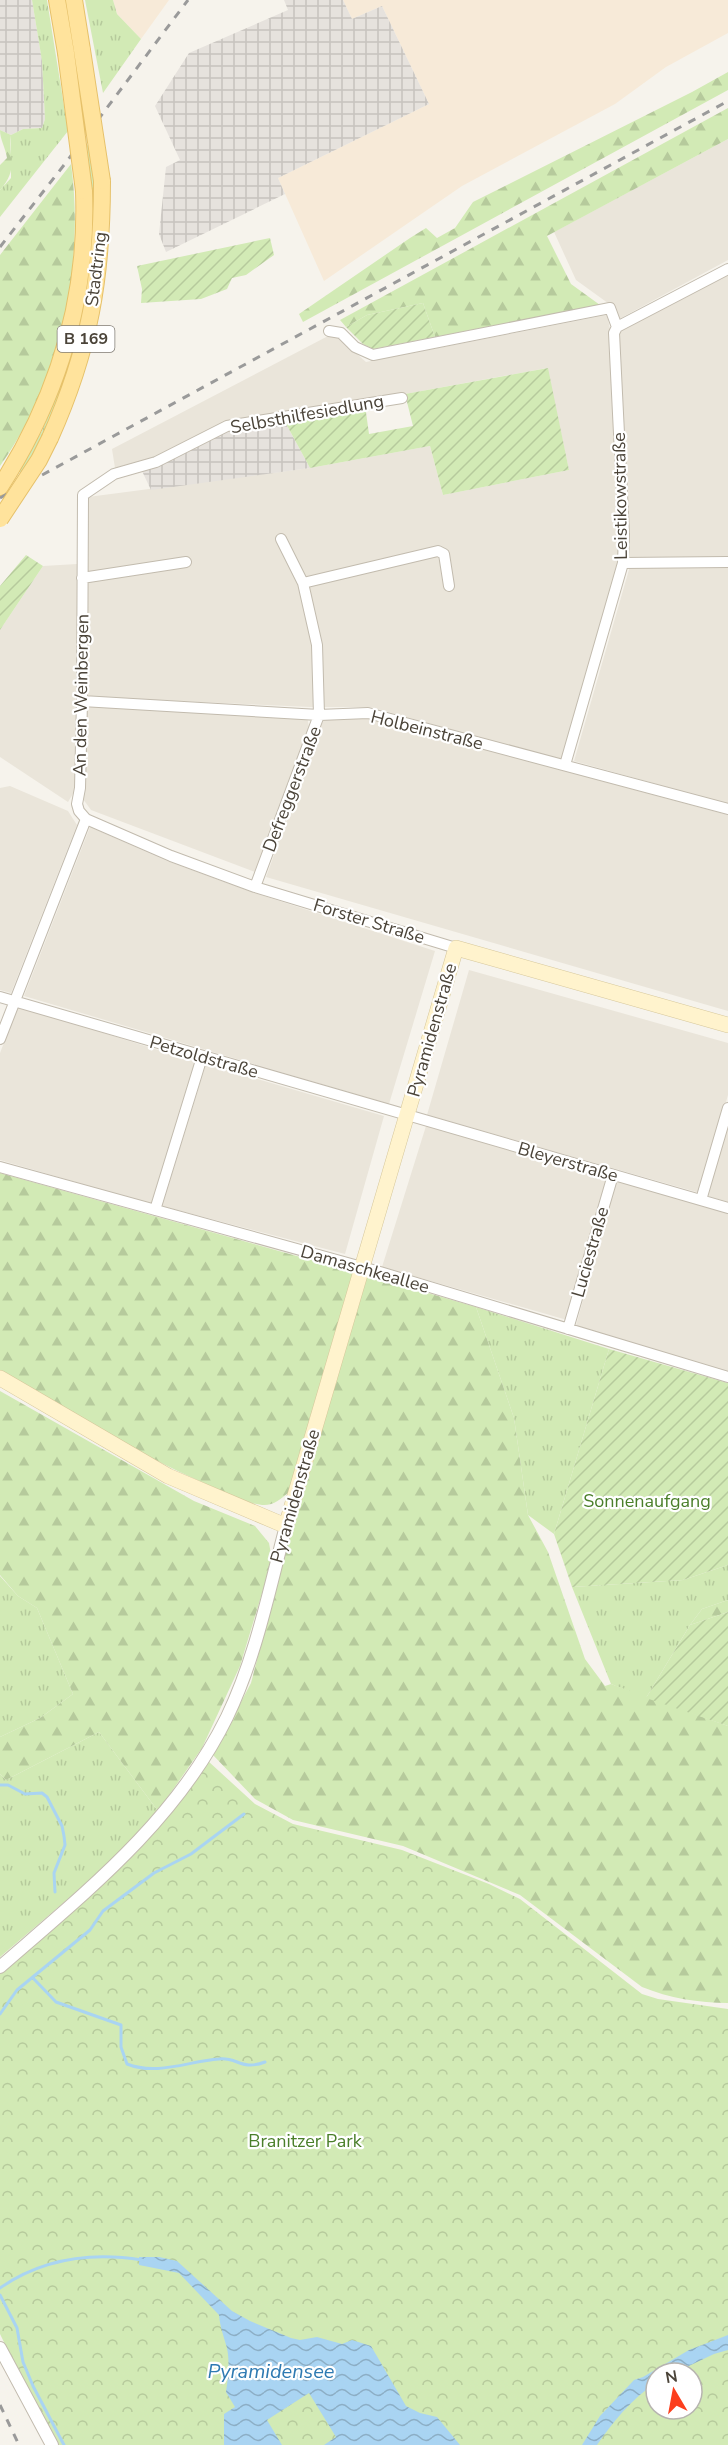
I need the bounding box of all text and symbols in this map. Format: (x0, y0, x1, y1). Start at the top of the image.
street label: Stadtring (80, 230, 112, 308)
road number: B 169 (58, 326, 115, 352)
street label: Selbsthilfesiedlung (228, 389, 386, 439)
street label: Leistikowstraße (607, 432, 633, 560)
street label: An den Weinbergen (68, 614, 94, 776)
street label: Holbeinstraße (368, 704, 486, 756)
street label: Defreggerstraße (257, 722, 327, 856)
street label: Forster Straße (310, 893, 428, 949)
street label: Pyramidenstraße (401, 960, 463, 1100)
street label: Petzoldstraße (147, 1030, 261, 1084)
street label: Bleyerstraße (515, 1136, 621, 1188)
street label: Luciestraße (566, 1204, 614, 1300)
street label: Damaschkeallee (298, 1239, 432, 1299)
street label: Pyramidenstraße (264, 1426, 326, 1566)
park label: Sonnenaufgang (583, 1489, 711, 1513)
park label: Branitzer Park (248, 2129, 363, 2153)
water label: Pyramidensee (208, 2358, 335, 2385)
north arrow (644, 2361, 704, 2421)
text: N (664, 2365, 679, 2389)

